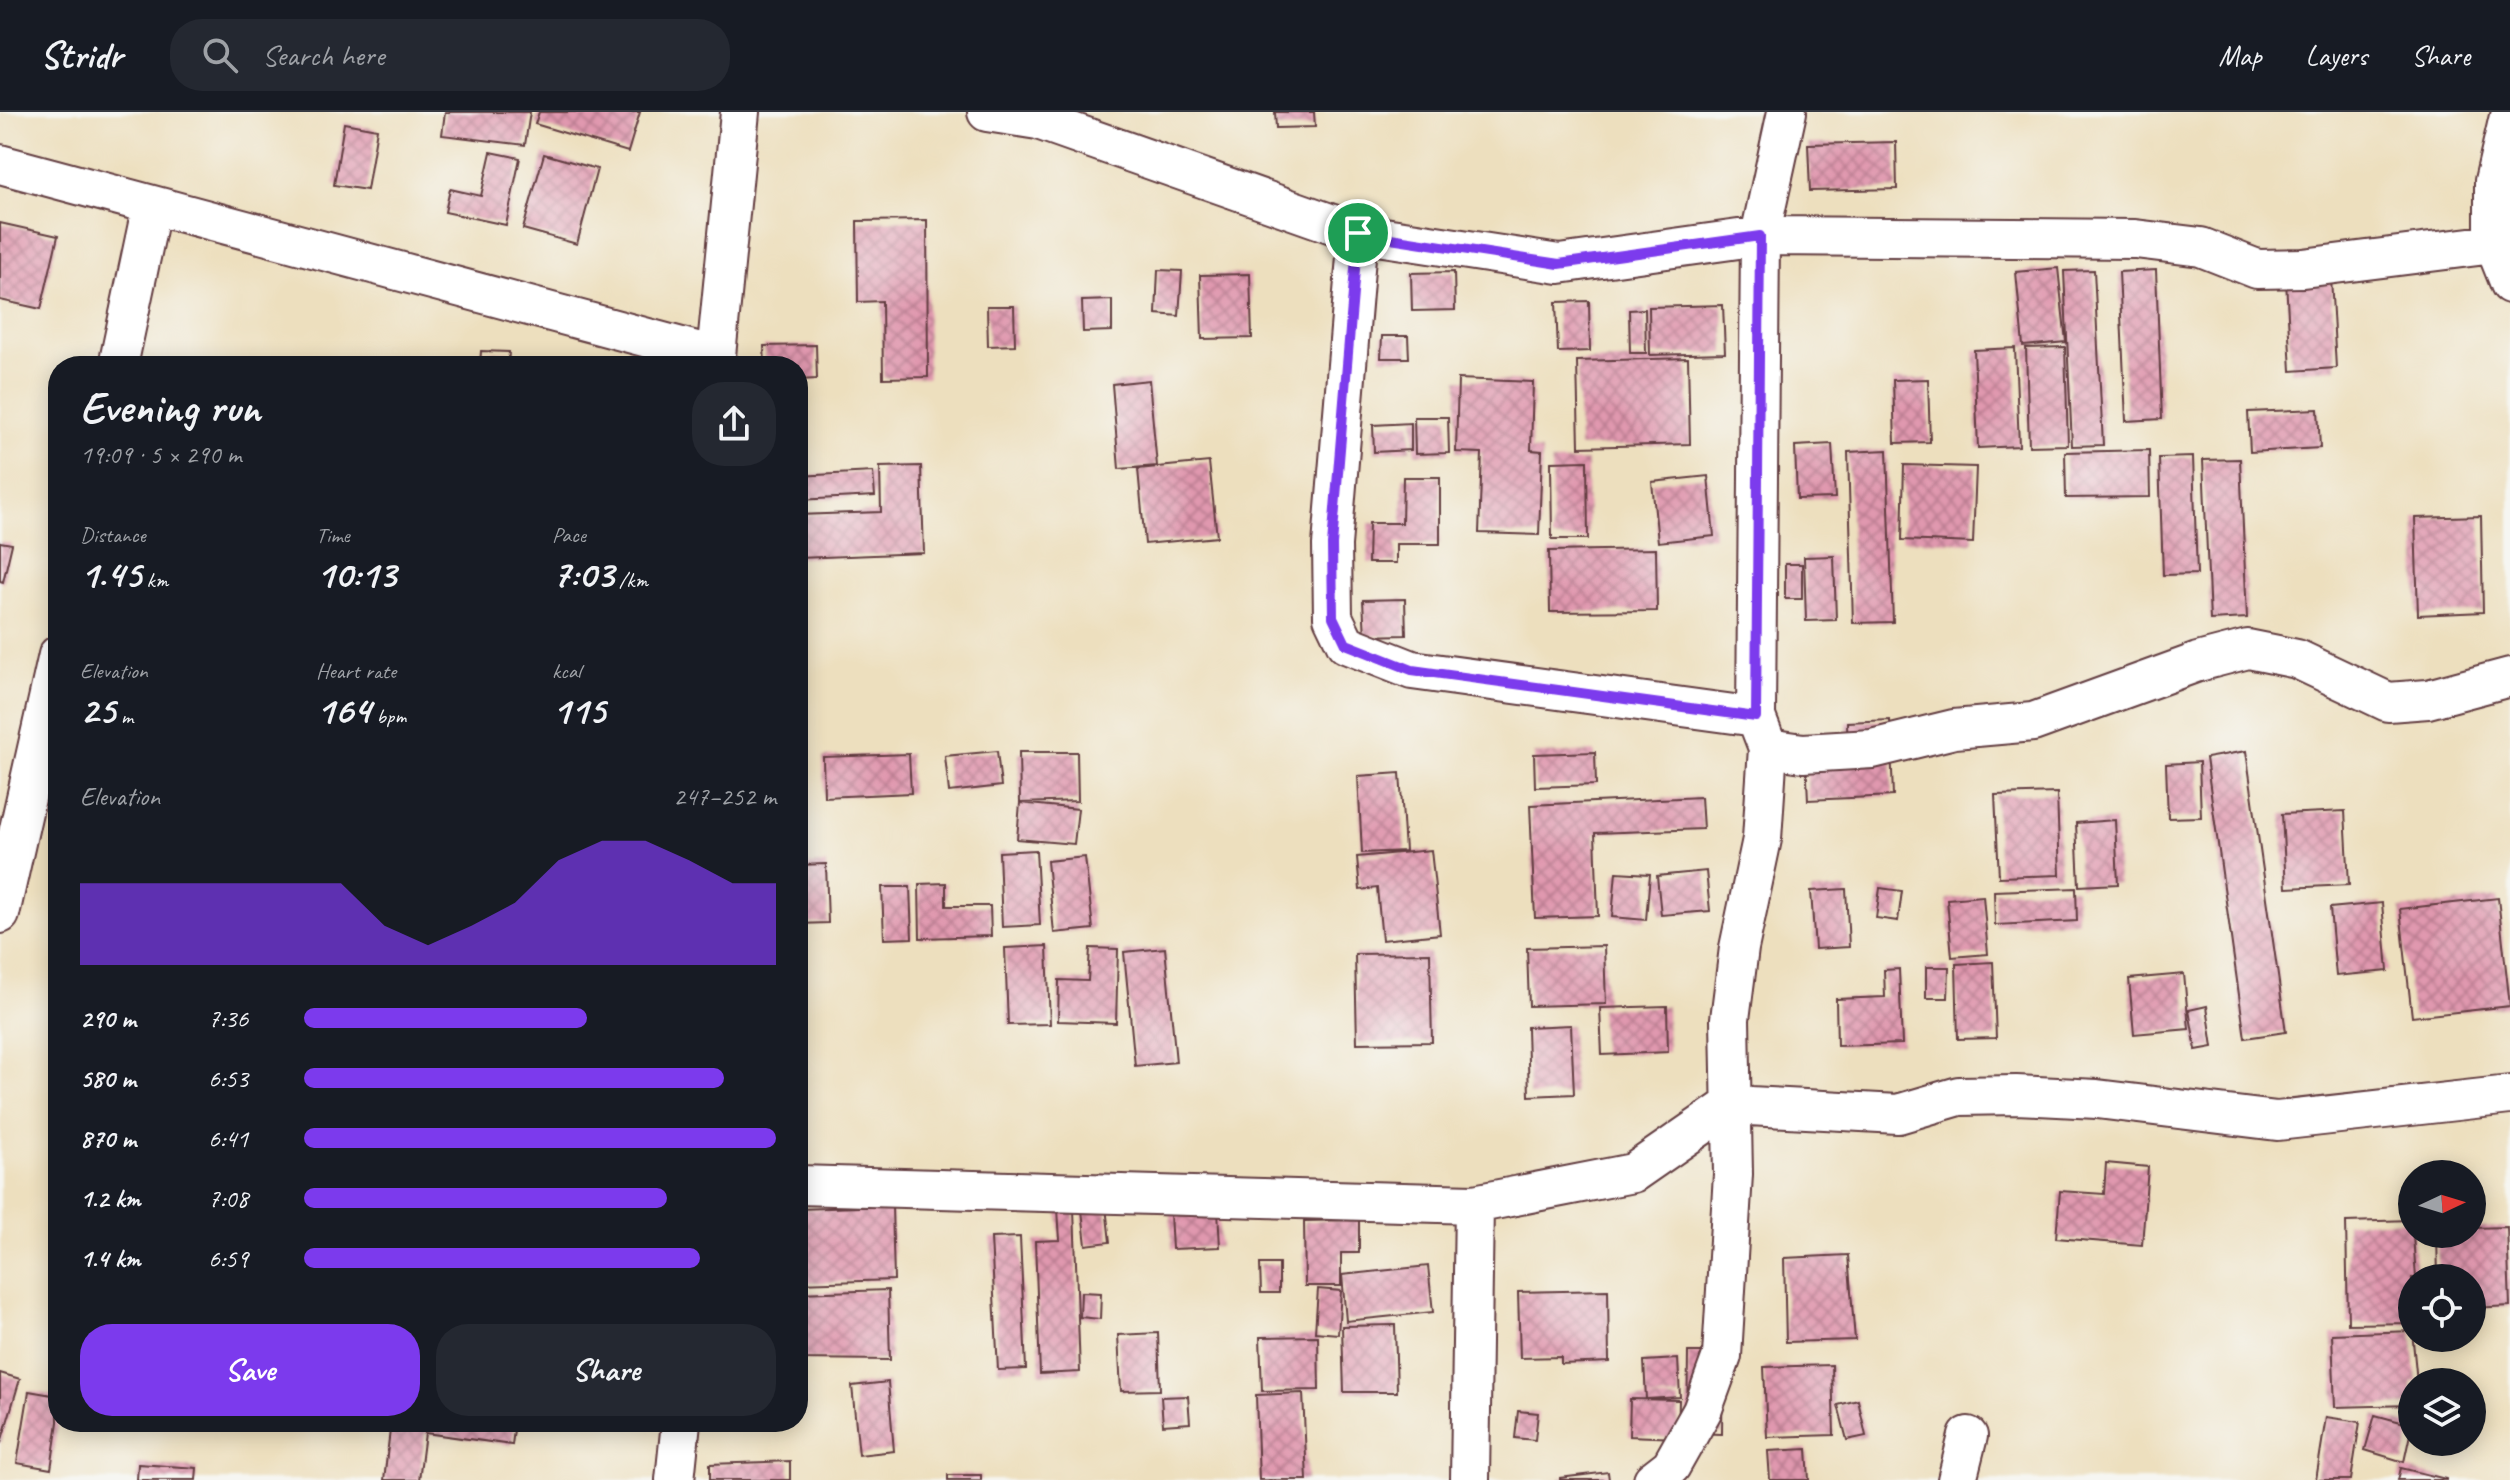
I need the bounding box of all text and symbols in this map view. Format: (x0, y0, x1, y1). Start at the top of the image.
search box (170, 19, 730, 91)
text: Stridr (40, 32, 122, 79)
icon: search (198, 33, 242, 77)
text: Search here (262, 36, 384, 74)
text: Map (2219, 38, 2262, 73)
text: Layers (2306, 38, 2367, 73)
text: Share (2411, 38, 2470, 73)
pin (1324, 199, 1392, 267)
icon: arrive (1336, 211, 1380, 255)
text: Evening run (80, 380, 260, 435)
button: share (692, 382, 776, 466)
text: 19:09 · 5 × 290 m (80, 438, 241, 471)
text: Distance (80, 521, 146, 549)
text: Time (316, 521, 350, 549)
text: Pace (552, 521, 586, 549)
text: 1.45 (80, 549, 141, 599)
text: 10:13 (316, 549, 396, 599)
text: 7:03 (552, 549, 614, 599)
text: km (141, 566, 168, 594)
text: /km (614, 566, 648, 594)
text: Elevation (80, 657, 148, 685)
text: Heart rate (316, 657, 396, 685)
text: kcal (552, 657, 581, 685)
text: 25 (80, 685, 115, 735)
text: 164 (316, 685, 371, 735)
text: 115 (552, 685, 605, 735)
text: m (115, 702, 133, 730)
text: bpm (371, 702, 406, 730)
text: Elevation (80, 780, 160, 813)
text: 247–252 m (673, 780, 776, 813)
text: 290 m (80, 1002, 136, 1035)
text: 7:36 (208, 1002, 248, 1035)
text: 580 m (80, 1062, 136, 1095)
text: 6:53 (208, 1062, 248, 1095)
text: 870 m (80, 1122, 136, 1155)
text: 6:41 (208, 1122, 248, 1155)
north arrow (2398, 1160, 2486, 1248)
map controls (2398, 1160, 2486, 1456)
text: 1.2 km (80, 1182, 140, 1215)
text: 7:08 (208, 1182, 248, 1215)
text: 1.4 km (80, 1242, 140, 1275)
text: 6:59 (208, 1242, 248, 1275)
button: locate (2398, 1264, 2486, 1352)
button: Save (80, 1324, 420, 1416)
button: Share (436, 1324, 776, 1416)
button: layers (2398, 1368, 2486, 1456)

